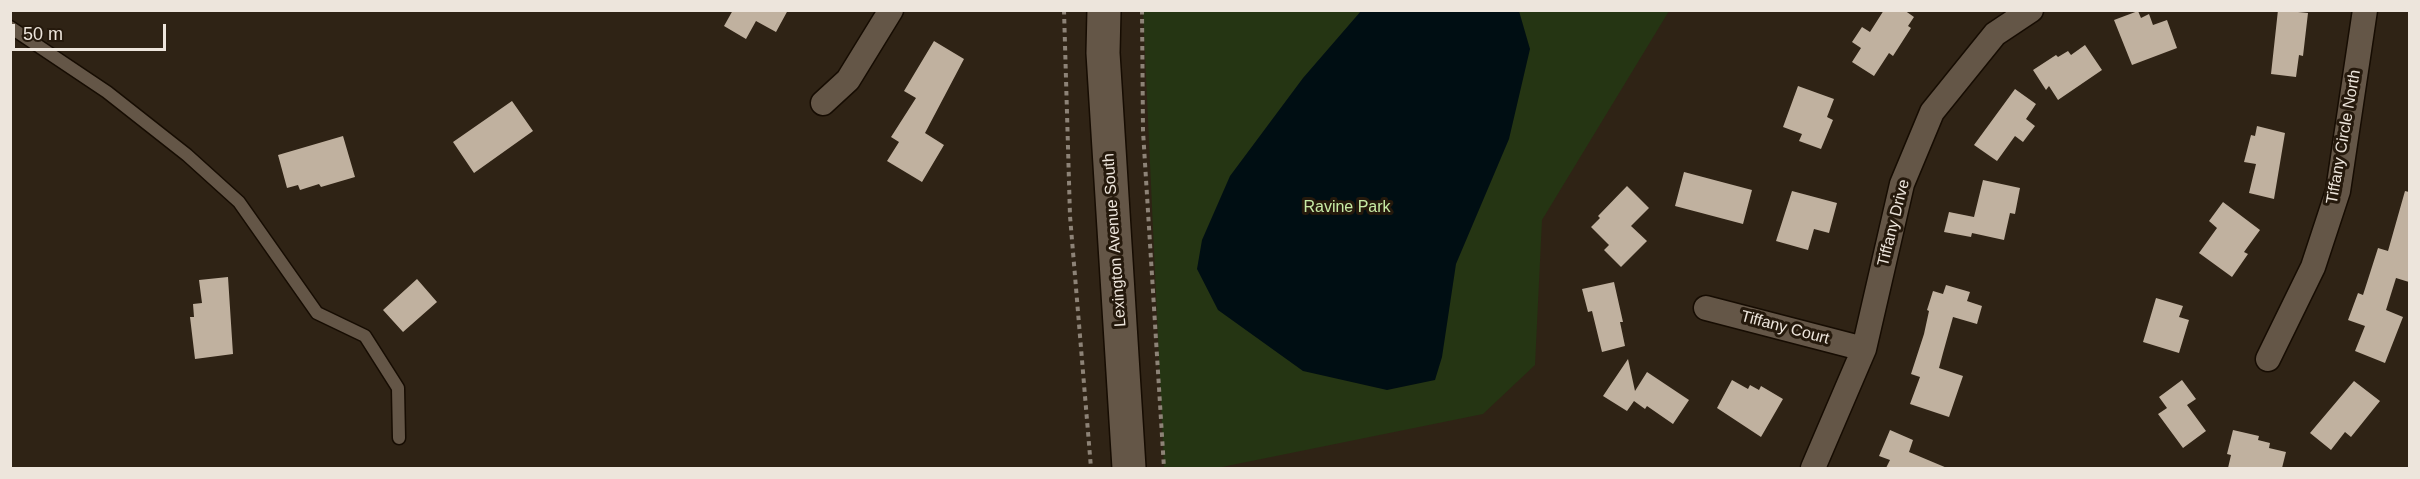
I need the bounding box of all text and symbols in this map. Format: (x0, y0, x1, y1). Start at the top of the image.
scale bar (15, 12, 170, 50)
text: 50 m (23, 24, 63, 44)
street label: Tiffany Circle North (2323, 68, 2365, 206)
street label: Lexington Avenue South (1099, 153, 1131, 327)
street label: Tiffany Drive (1874, 178, 1914, 268)
park label: Ravine Park (1303, 198, 1391, 218)
street label: Tiffany Court (1739, 307, 1831, 349)

